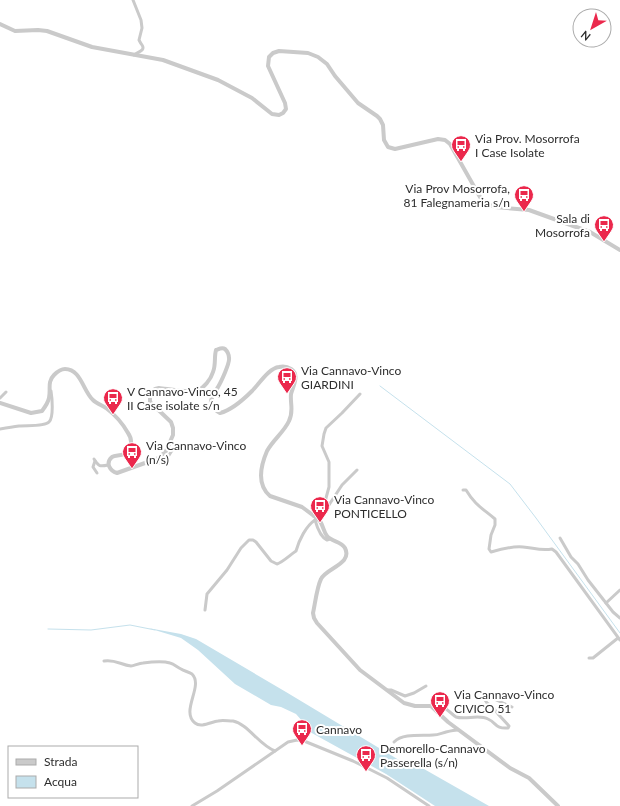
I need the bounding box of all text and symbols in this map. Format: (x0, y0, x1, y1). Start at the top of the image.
north arrow (572, 8, 612, 48)
text: N (578, 28, 593, 44)
place label: Via Prov. Mosorrofa I Case Isolate (475, 131, 580, 160)
bus stop icon: Via Prov. Mosorrofa I Case Isolate (450, 134, 472, 162)
place label: Via Prov Mosorrofa, 81 Falegnameria s/n (404, 181, 510, 210)
bus stop icon: Via Prov Mosorrofa, 81 Falegnameria s/n (513, 184, 535, 212)
place label: Sala di Mosorrofa (535, 211, 590, 240)
bus stop icon: Sala di Mosorrofa (593, 214, 615, 242)
place label: Via Cannavo-Vinco GIARDINI (301, 363, 401, 392)
bus stop icon: Via Cannavo-Vinco GIARDINI (276, 366, 298, 394)
place label: V Cannavo-Vinco, 45 II Case isolate s/n (127, 384, 238, 413)
bus stop icon: V Cannavo-Vinco, 45 II Case isolate s/n (102, 387, 124, 415)
place label: Via Cannavo-Vinco (n/s) (146, 438, 246, 467)
bus stop icon: Via Cannavo-Vinco (n/s) (121, 441, 143, 469)
place label: Via Cannavo-Vinco PONTICELLO (334, 492, 434, 521)
bus stop icon: Via Cannavo-Vinco PONTICELLO (309, 495, 331, 523)
place label: Via Cannavo-Vinco CIVICO 51 (454, 687, 554, 716)
bus stop icon: Via Cannavo-Vinco CIVICO 51 (429, 690, 451, 718)
bus stop icon: Cannavo (291, 718, 313, 746)
place label: Cannavo (316, 722, 362, 737)
place label: Demorello-Cannavo Passerella (s/n) (380, 741, 486, 770)
bus stop icon: Demorello-Cannavo Passerella (s/n) (355, 744, 377, 772)
legend (8, 746, 138, 798)
text: Strada (44, 754, 77, 769)
text: Acqua (44, 774, 77, 789)

